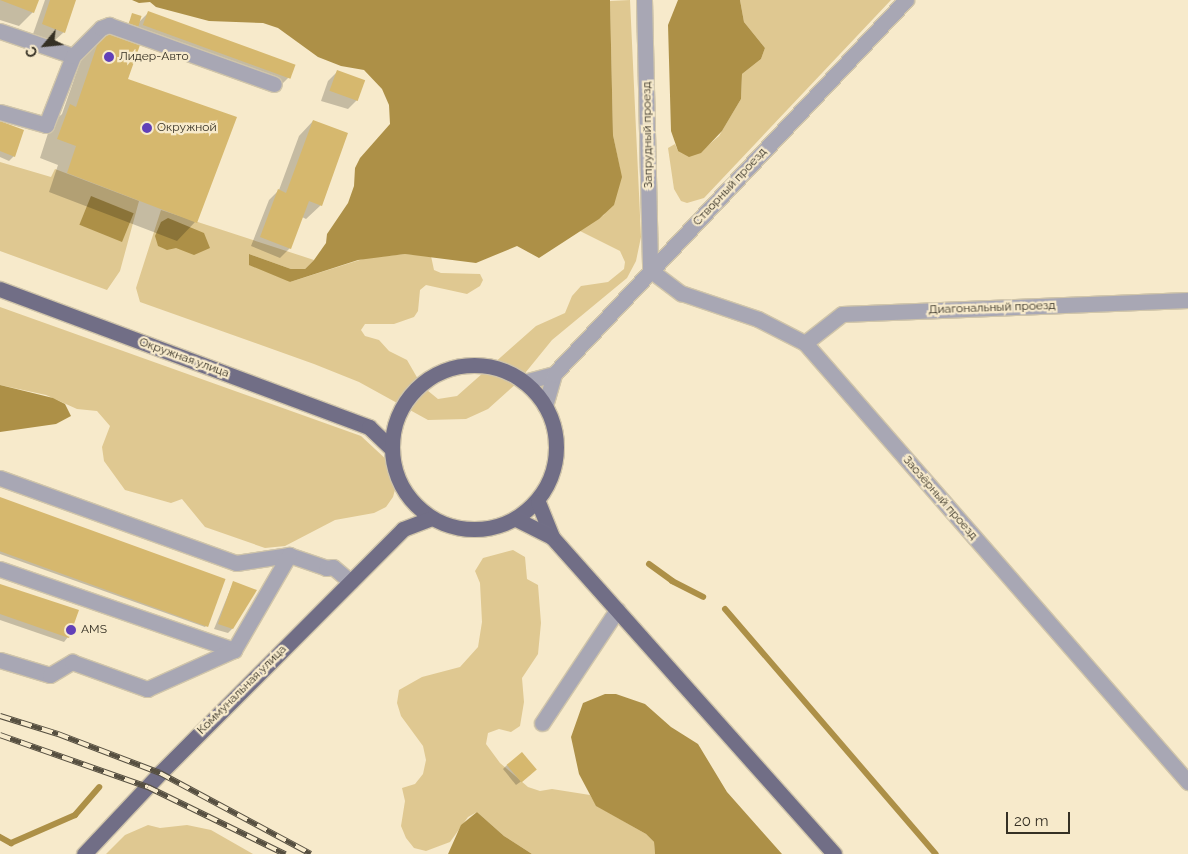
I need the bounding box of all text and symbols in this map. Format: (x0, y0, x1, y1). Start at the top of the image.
north arrow (20, 20, 70, 70)
text: С (22, 44, 41, 60)
place label: Лидер-Авто (119, 50, 189, 64)
marker: Лидер-Авто (103, 51, 115, 63)
street label: Запрудный проезд (640, 82, 656, 188)
place label: Окружной (157, 121, 217, 135)
marker: Окружной (141, 122, 153, 134)
street label: Створный проезд (690, 145, 770, 229)
street label: Диагональный проезд (928, 299, 1056, 317)
street label: Окружная улица (137, 335, 231, 381)
street label: Заозёрный проезд (900, 453, 980, 543)
place label: AMS (81, 623, 107, 637)
marker: AMS (65, 624, 77, 636)
street label: Коммунальная улица (194, 642, 290, 738)
scale bar (1008, 802, 1072, 834)
text: 20 m (1014, 812, 1049, 830)

